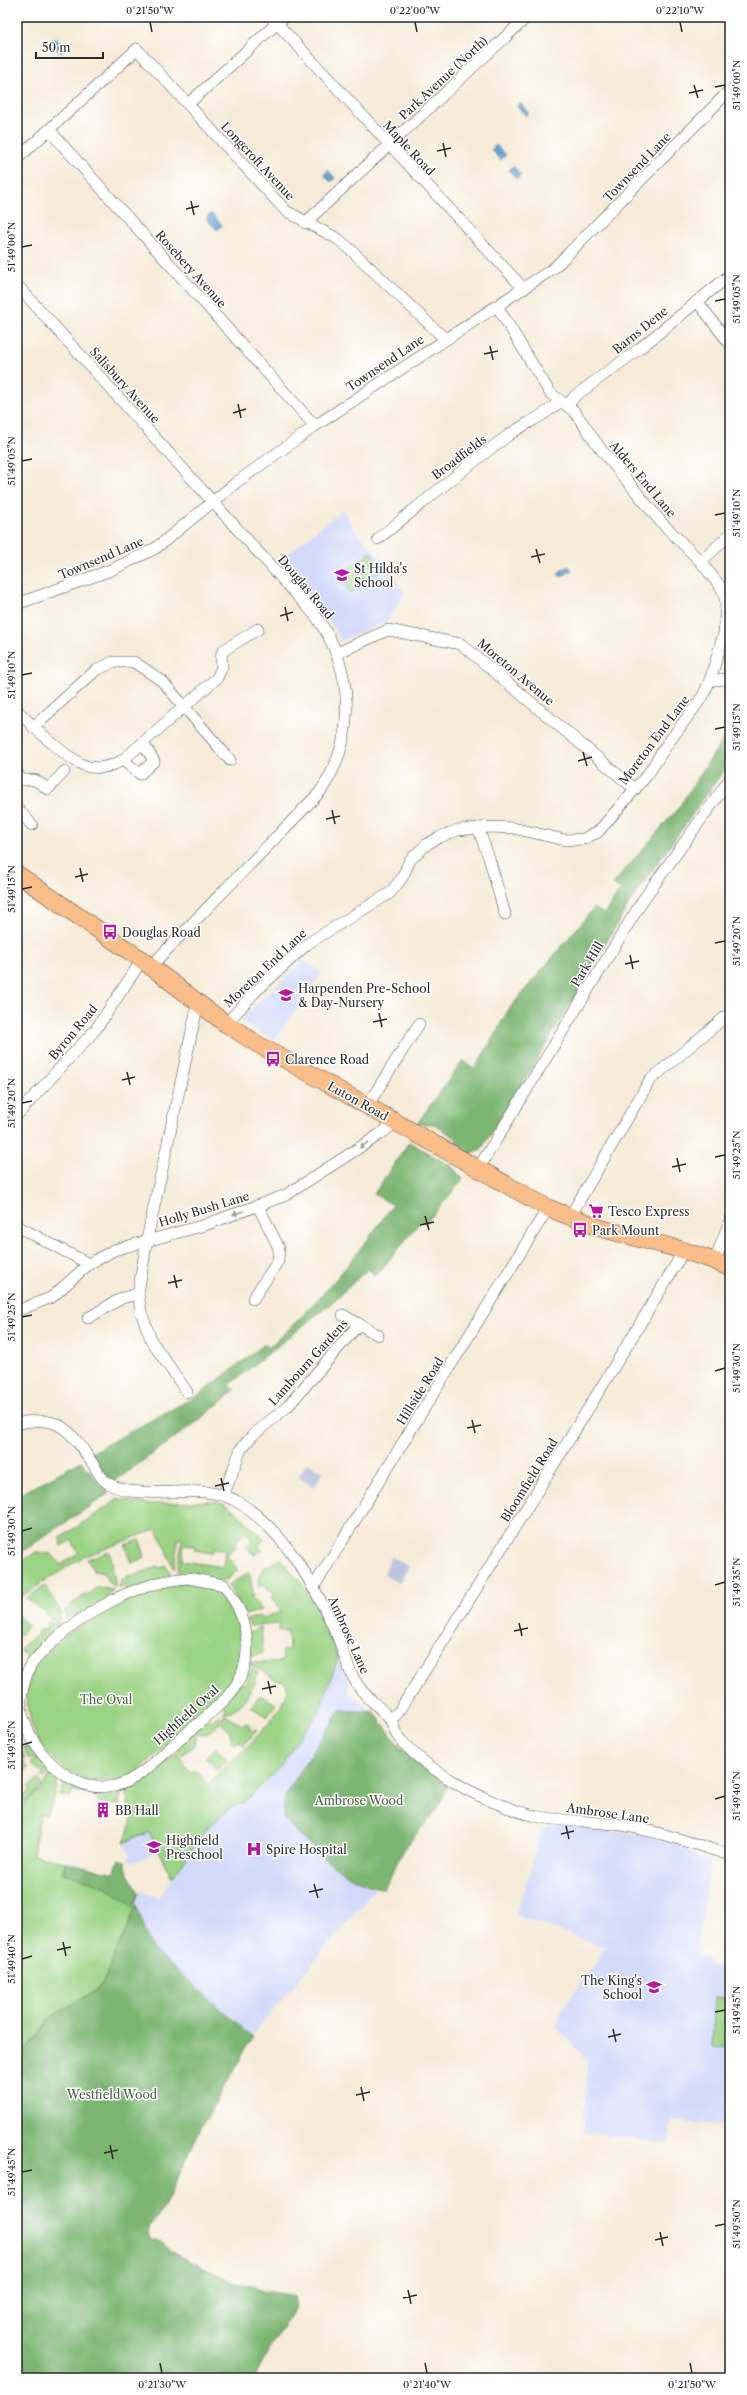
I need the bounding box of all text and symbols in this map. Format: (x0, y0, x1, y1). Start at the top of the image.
text: 0°21'50"W (126, 4, 175, 17)
text: 0°22'00"W (390, 4, 441, 17)
text: 0°22'10"W (656, 4, 705, 17)
street label: Park Avenue (North) (396, 33, 491, 123)
scale bar (36, 34, 103, 60)
text: 50 m (42, 40, 71, 55)
text: 51°49'00"N (730, 60, 743, 110)
street label: Maple Road (380, 118, 438, 179)
street label: Longcroft Avenue (218, 119, 298, 203)
street label: Townsend Lane (600, 129, 674, 205)
text: 51°49'00"N (5, 222, 18, 272)
street label: Rosebery Avenue (152, 227, 230, 311)
text: 51°49'05"N (730, 274, 743, 324)
street label: Barns Dene (609, 303, 671, 357)
street label: Townsend Lane (343, 331, 427, 395)
street label: Salisbury Avenue (87, 344, 163, 426)
street label: Broadfields (429, 432, 489, 482)
text: 51°49'05"N (5, 436, 18, 486)
street label: Alders End Lane (606, 437, 679, 520)
text: 51°49'10"N (730, 489, 743, 537)
street label: Townsend Lane (56, 533, 146, 583)
street label: Douglas Road (275, 552, 338, 623)
place label: St Hilda's School (354, 561, 407, 590)
school or university icon: St Hilda's School (333, 566, 351, 584)
street label: Moreton Avenue (475, 636, 558, 709)
text: 51°49'10"N (5, 651, 18, 699)
street label: Moreton End Lane (616, 692, 693, 788)
text: 51°49'15"N (730, 703, 743, 751)
text: 51°49'15"N (5, 865, 18, 913)
text: 51°49'20"N (730, 916, 743, 966)
bus stop icon: Douglas Road (101, 923, 119, 941)
place label: Douglas Road (122, 925, 201, 940)
street label: Moreton End Lane (220, 926, 310, 1010)
street label: Park Hill (568, 938, 607, 989)
place label: Harpenden Pre-School & Day-Nursery (298, 981, 431, 1010)
school or university icon: Harpenden Pre-School & Day-Nursery (277, 986, 295, 1004)
street label: Byron Road (46, 1001, 101, 1063)
bus stop icon: Clarence Road (264, 1050, 282, 1068)
place label: Clarence Road (285, 1052, 370, 1067)
text: 51°49'20"N (5, 1078, 18, 1128)
street label: Luton Road (325, 1078, 392, 1124)
text: 51°49'25"N (730, 1130, 743, 1180)
one-way arrow (358, 1141, 370, 1148)
street label: Holly Bush Lane (157, 1188, 251, 1230)
supermarket icon: Tesco Express (587, 1202, 605, 1220)
place label: Tesco Express (608, 1204, 689, 1219)
one-way arrow (232, 1210, 244, 1216)
bus stop icon: Park Mount (571, 1221, 589, 1239)
place label: Park Mount (592, 1223, 660, 1238)
text: 51°49'25"N (5, 1292, 18, 1342)
street label: Lambourn Gardens (265, 1316, 351, 1408)
text: 51°49'30"N (730, 1343, 743, 1393)
street label: Hillside Road (393, 1354, 447, 1428)
street label: Bloomfield Road (497, 1435, 561, 1525)
text: 51°49'30"N (5, 1506, 18, 1556)
text: 51°49'35"N (730, 1558, 743, 1606)
street label: Ambrose Lane (325, 1593, 373, 1676)
street label: Highfield Oval (150, 1682, 222, 1748)
park label: The Oval (80, 1692, 133, 1707)
text: 51°49'35"N (5, 1721, 18, 1769)
text: 51°49'40"N (730, 1771, 743, 1821)
park label: Ambrose Wood (314, 1793, 404, 1808)
street label: Ambrose Lane (565, 1800, 650, 1826)
building icon: BB Hall (94, 1801, 112, 1819)
place label: BB Hall (115, 1803, 159, 1818)
place label: Highfield Preschool (166, 1833, 223, 1862)
school or university icon: Highfield Preschool (145, 1838, 163, 1856)
hospital icon: Spire Hospital (245, 1840, 263, 1858)
place label: Spire Hospital (266, 1842, 347, 1857)
text: 51°49'40"N (5, 1934, 18, 1984)
place label: The King's School (581, 1973, 642, 2002)
school or university icon: The King's School (645, 1978, 663, 1996)
text: 51°49'45"N (730, 1986, 743, 2034)
park label: Westfield Wood (66, 2087, 158, 2102)
text: 51°49'45"N (5, 2148, 18, 2196)
text: 51°49'50"N (730, 2199, 743, 2249)
text: 0°21'30"W (138, 2378, 187, 2391)
text: 0°21'40"W (403, 2378, 452, 2391)
text: 0°21'50"W (668, 2378, 717, 2391)

